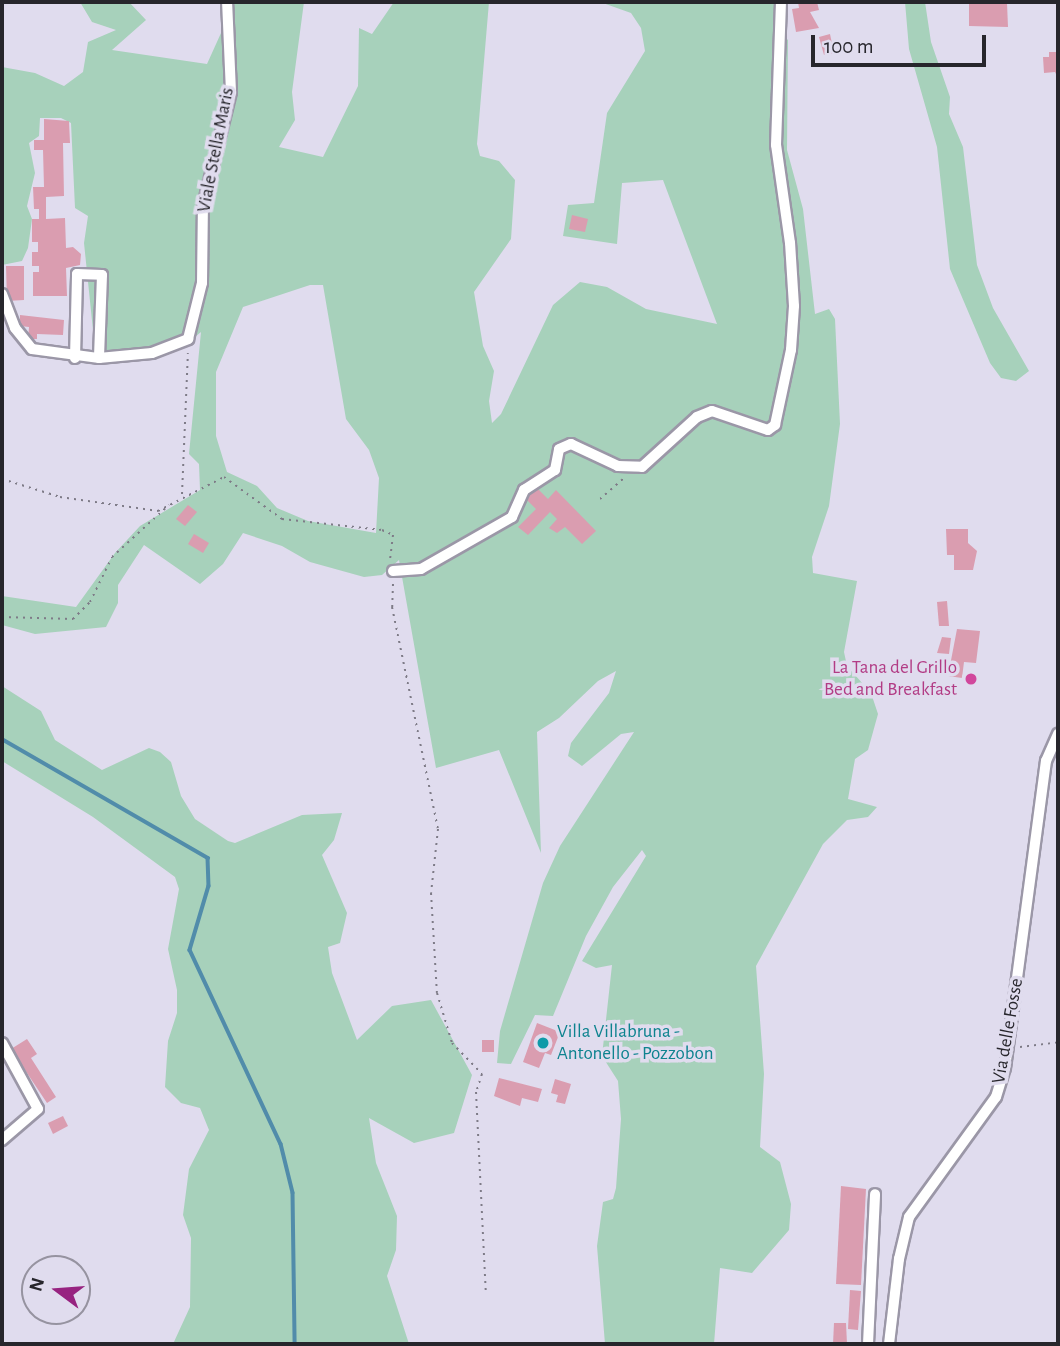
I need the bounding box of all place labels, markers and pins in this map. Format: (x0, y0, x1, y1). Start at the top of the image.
place label: La Tana del Grillo Bed and Breakfast (824, 657, 957, 701)
marker: La Tana del Grillo Bed and Breakfast (963, 671, 979, 687)
place label: Villa Villabruna - Antonello - Pozzobon (557, 1021, 713, 1065)
marker: Villa Villabruna - Antonello - Pozzobon (535, 1035, 551, 1051)

